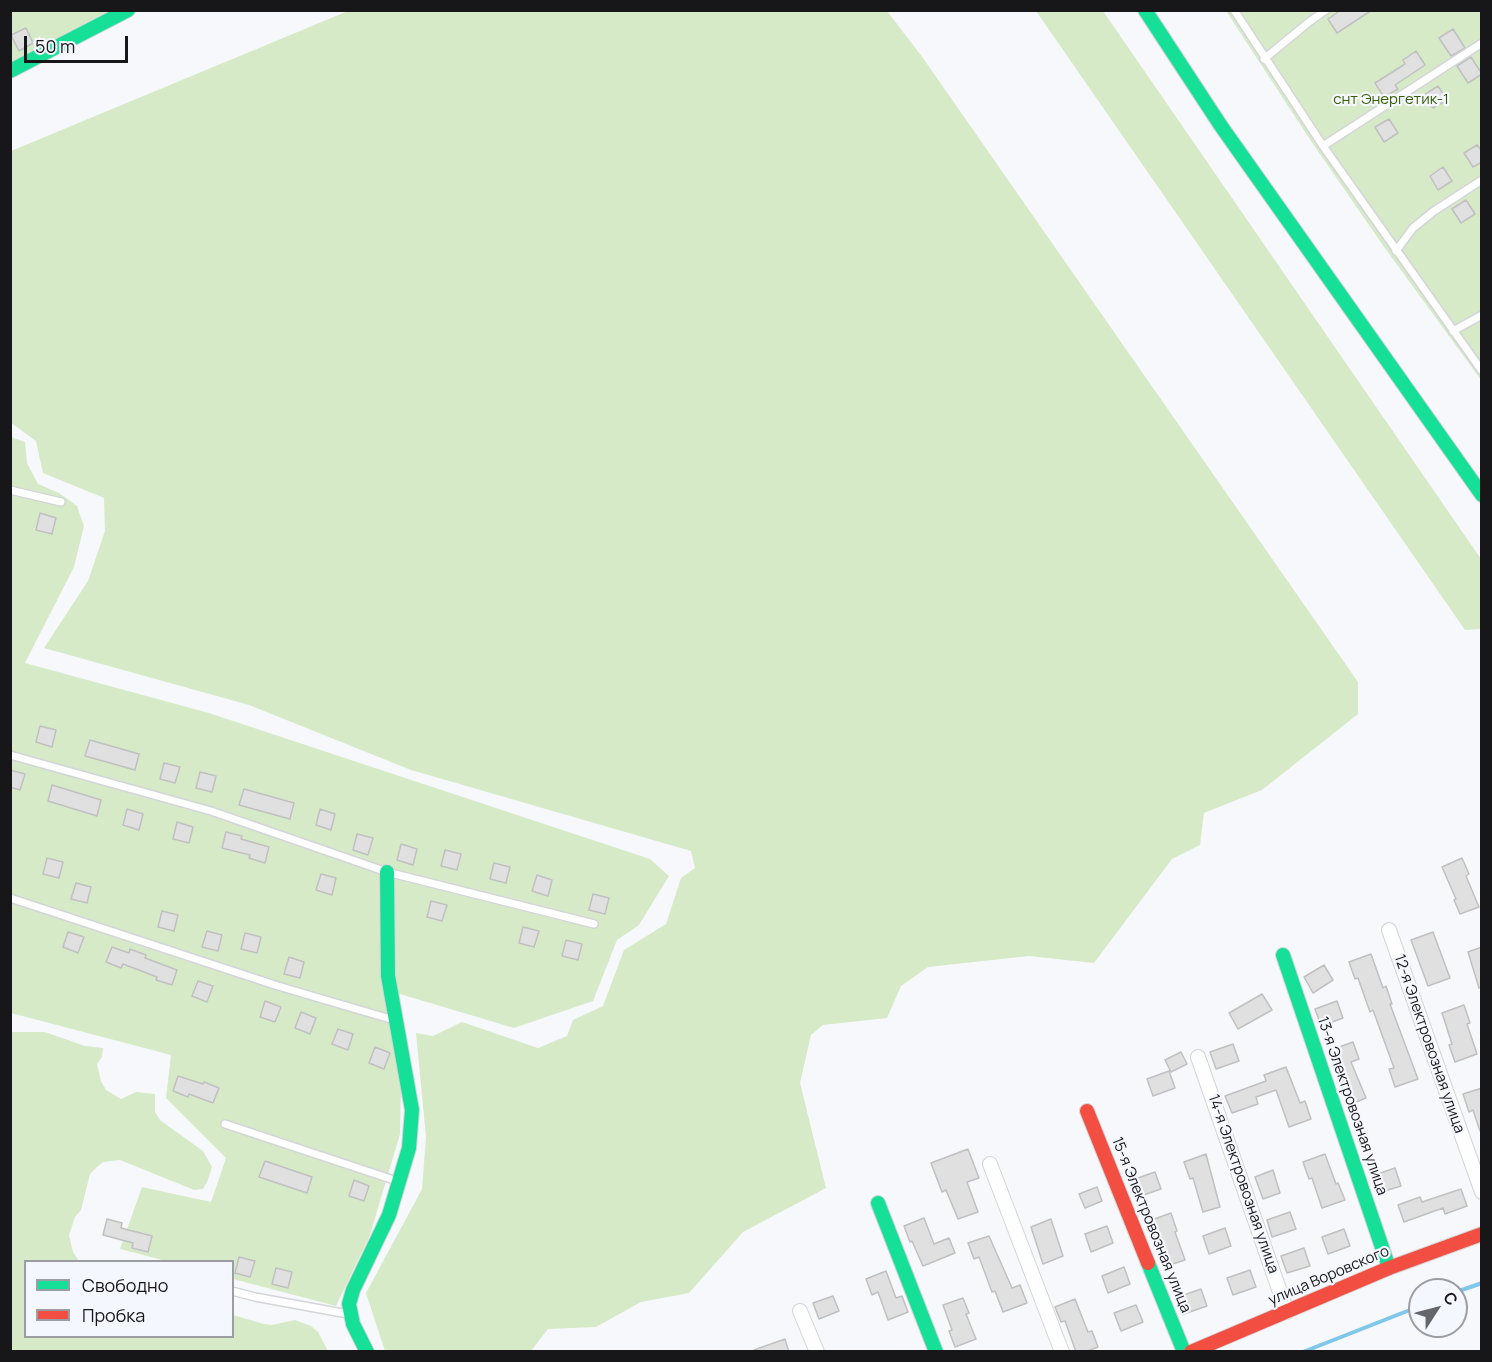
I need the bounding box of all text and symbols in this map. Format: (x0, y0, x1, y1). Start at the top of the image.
scale bar (27, 24, 130, 62)
text: 50 m (35, 34, 75, 58)
park label: снт Энергетик-1 (1333, 91, 1449, 109)
street label: 12-я Электровозная улица (1390, 952, 1468, 1136)
street label: 13-я Электровозная улица (1313, 1014, 1391, 1198)
street label: 14-я Электровозная улица (1204, 1092, 1282, 1276)
street label: 15-я Электровозная улица (1107, 1134, 1195, 1316)
street label: улица Воровского (1266, 1242, 1392, 1310)
legend (24, 1260, 234, 1338)
text: Свободно (82, 1273, 168, 1297)
north arrow (1408, 1278, 1468, 1338)
text: С (1439, 1287, 1463, 1310)
text: Пробка (82, 1303, 145, 1327)

